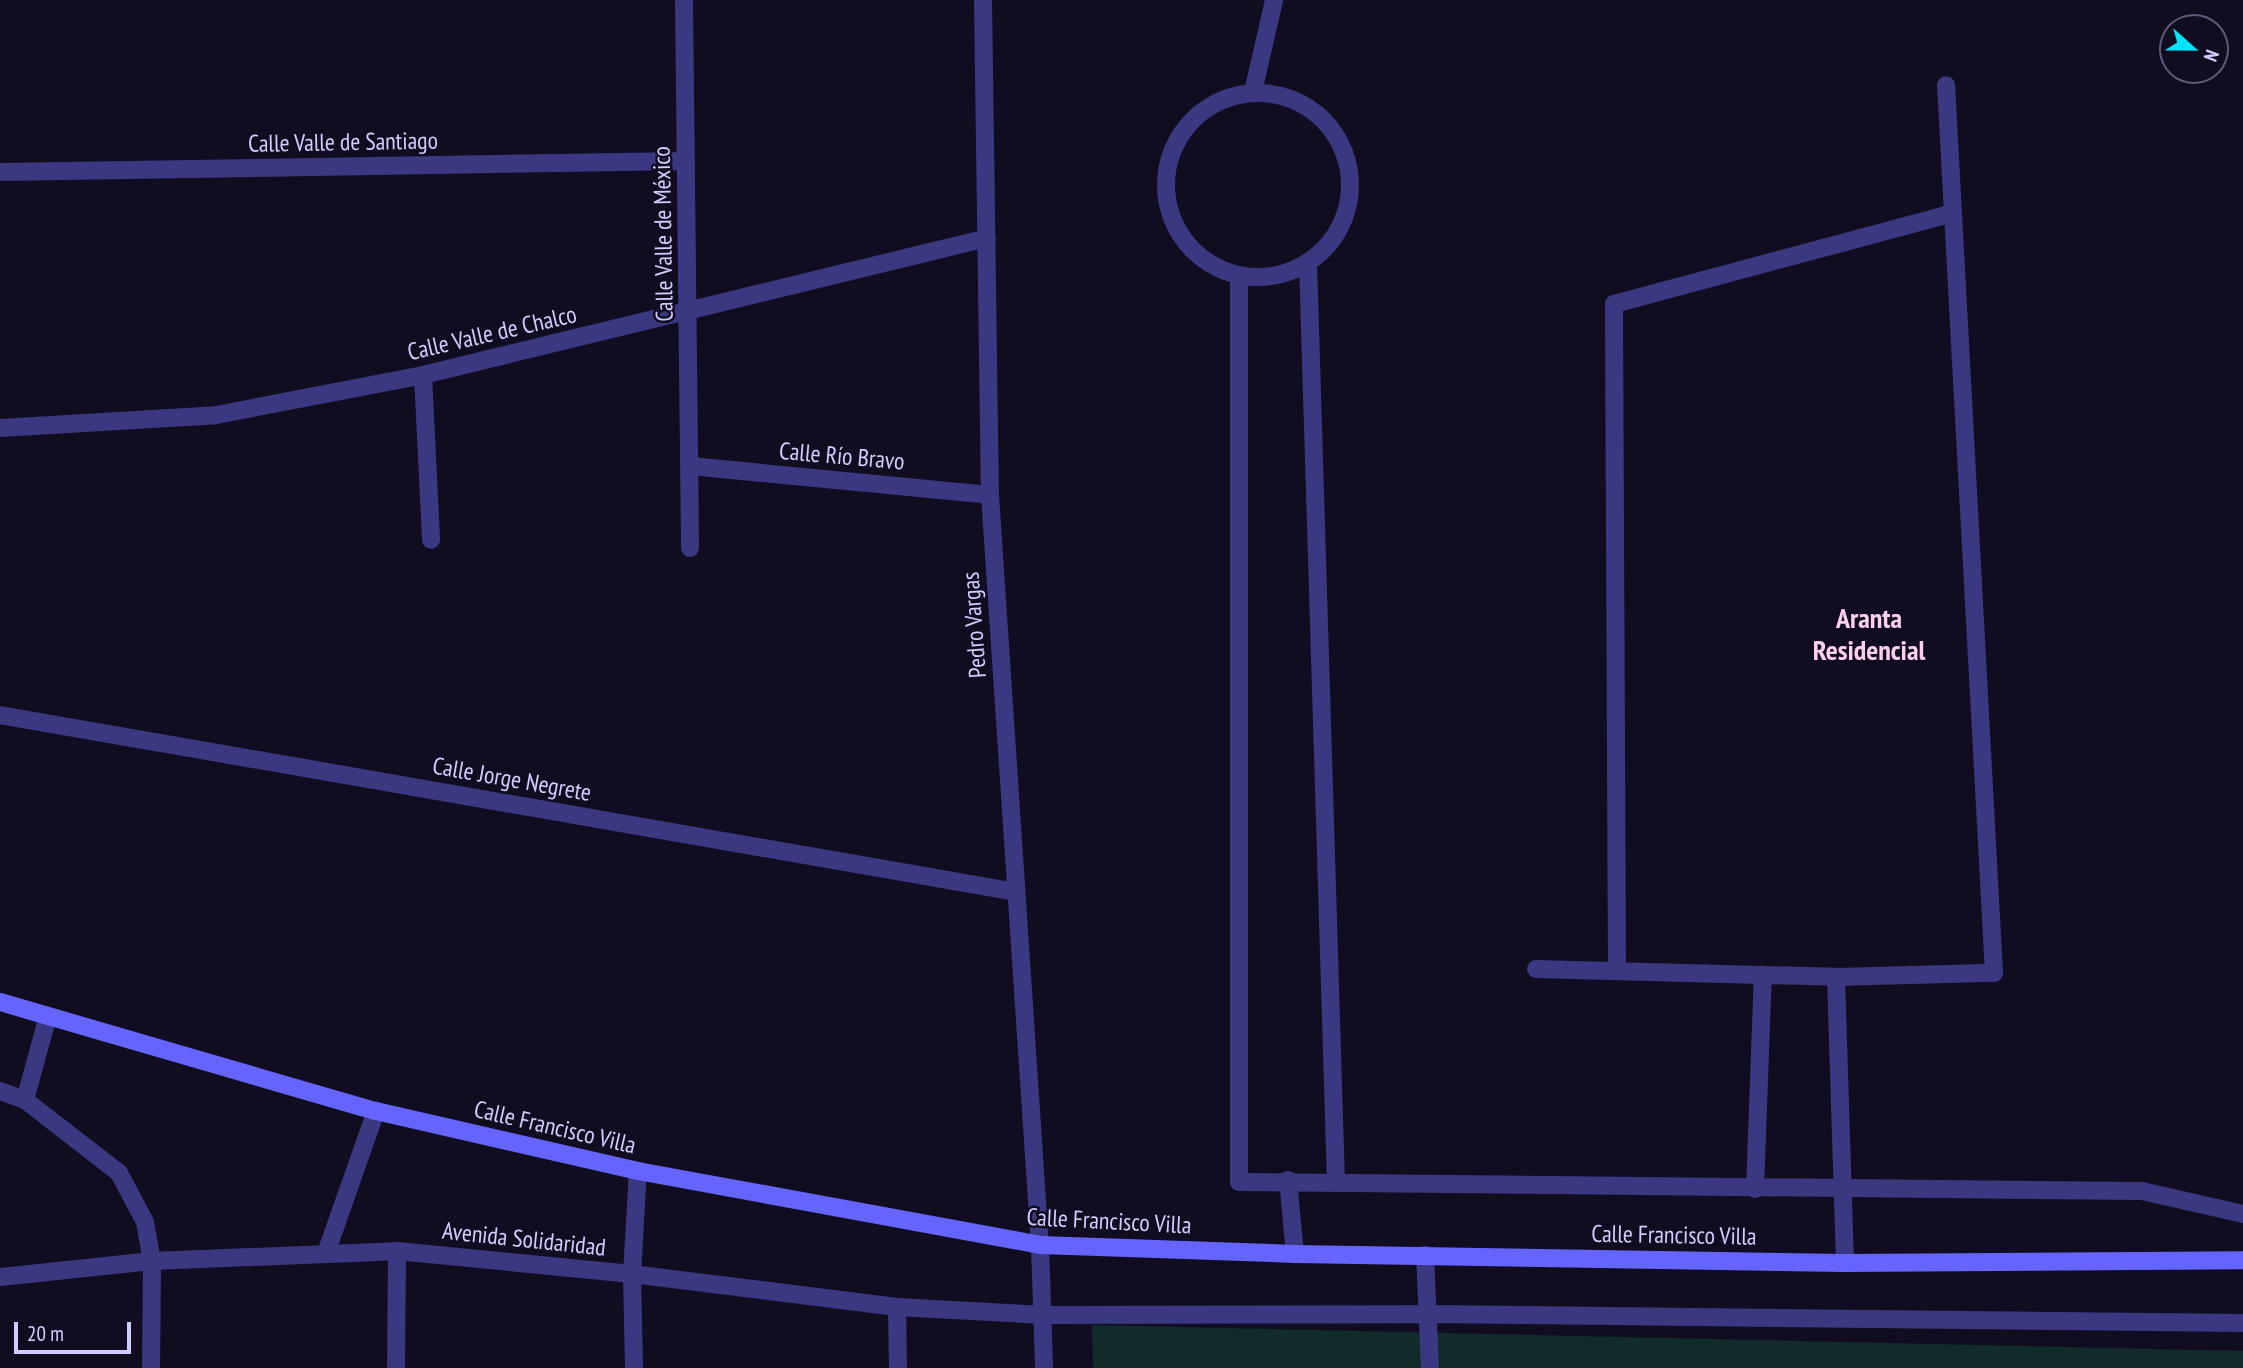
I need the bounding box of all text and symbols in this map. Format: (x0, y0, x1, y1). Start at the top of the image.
north arrow (2159, 14, 2229, 84)
text: N (2199, 47, 2225, 65)
street label: Calle Valle de Santiago (248, 126, 438, 158)
street label: Calle Valle de México (647, 146, 679, 322)
street label: Calle Valle de Chalco (404, 300, 580, 366)
street label: Calle Río Bravo (778, 436, 906, 476)
street label: Pedro Vargas (956, 571, 992, 679)
district label: Aranta Residencial (1813, 601, 1925, 667)
street label: Calle Jorge Negrete (431, 751, 593, 807)
street label: Calle Francisco Villa (471, 1094, 639, 1160)
street label: Calle Francisco Villa (1026, 1202, 1192, 1240)
street label: Avenida Solidaridad (441, 1216, 607, 1262)
street label: Calle Francisco Villa (1591, 1219, 1757, 1251)
scale bar (18, 1308, 135, 1352)
text: 20 m (27, 1320, 64, 1347)

